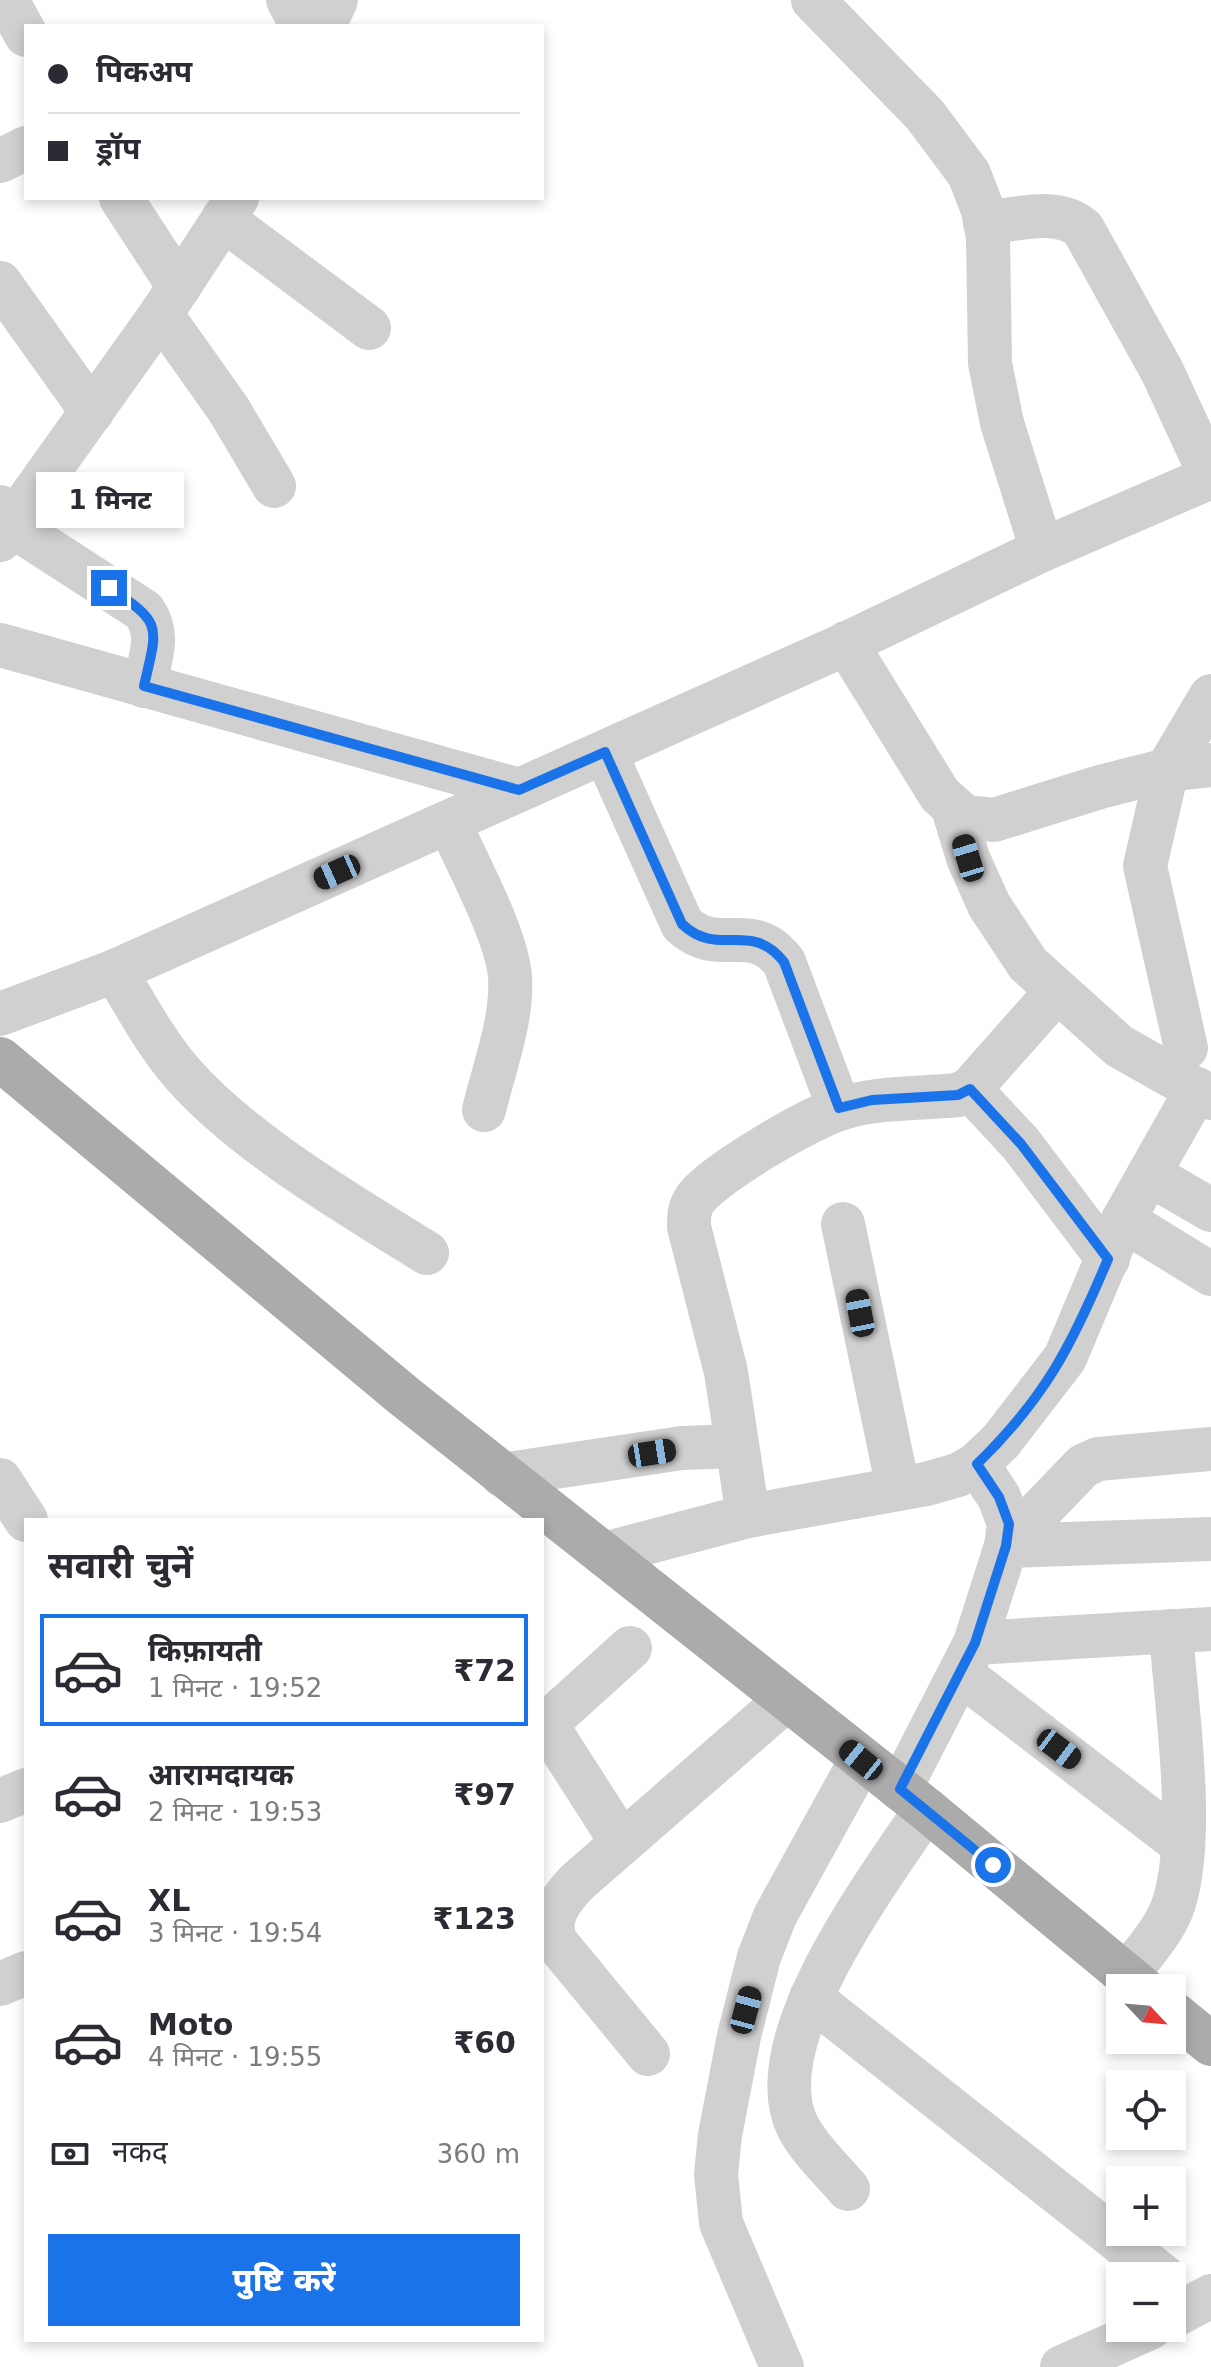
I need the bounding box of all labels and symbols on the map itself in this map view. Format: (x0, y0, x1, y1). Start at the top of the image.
callout: 1 मिनट (35, 472, 183, 528)
route end (91, 570, 127, 606)
car (950, 832, 986, 884)
car (310, 851, 364, 893)
car (844, 1287, 876, 1339)
car (626, 1437, 678, 1469)
car (1033, 1725, 1085, 1773)
car (835, 1736, 887, 1784)
route start (975, 1847, 1011, 1883)
north arrow (1106, 1974, 1186, 2054)
car (728, 1984, 764, 2036)

